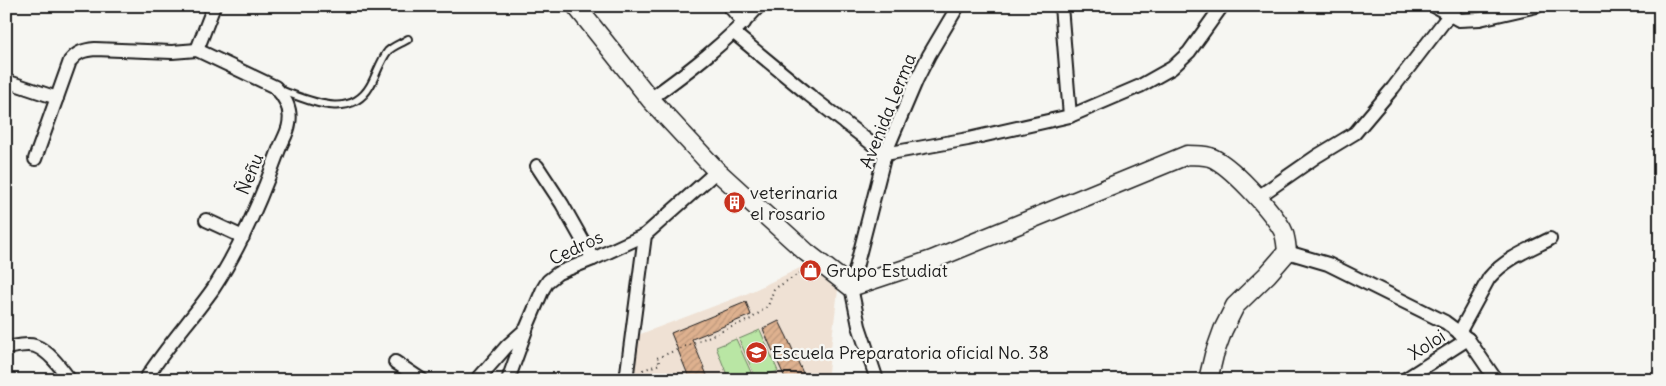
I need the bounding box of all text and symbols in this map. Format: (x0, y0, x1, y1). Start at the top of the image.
street label: Avenida Lerma (854, 50, 921, 172)
street label: Ñeñu (231, 150, 268, 198)
place label: veterinaria el rosario (750, 181, 838, 225)
building icon: veterinaria el rosario (722, 191, 746, 215)
street label: Cedros (545, 225, 607, 270)
shop icon: Grupo Estudiat (798, 259, 822, 283)
place label: Grupo Estudiat (826, 259, 948, 282)
street label: Xoloi (1404, 324, 1449, 365)
school or university icon: Escuela Preparatoria oficial No. 38 (744, 341, 768, 365)
place label: Escuela Preparatoria oficial No. 38 (772, 341, 1049, 364)

